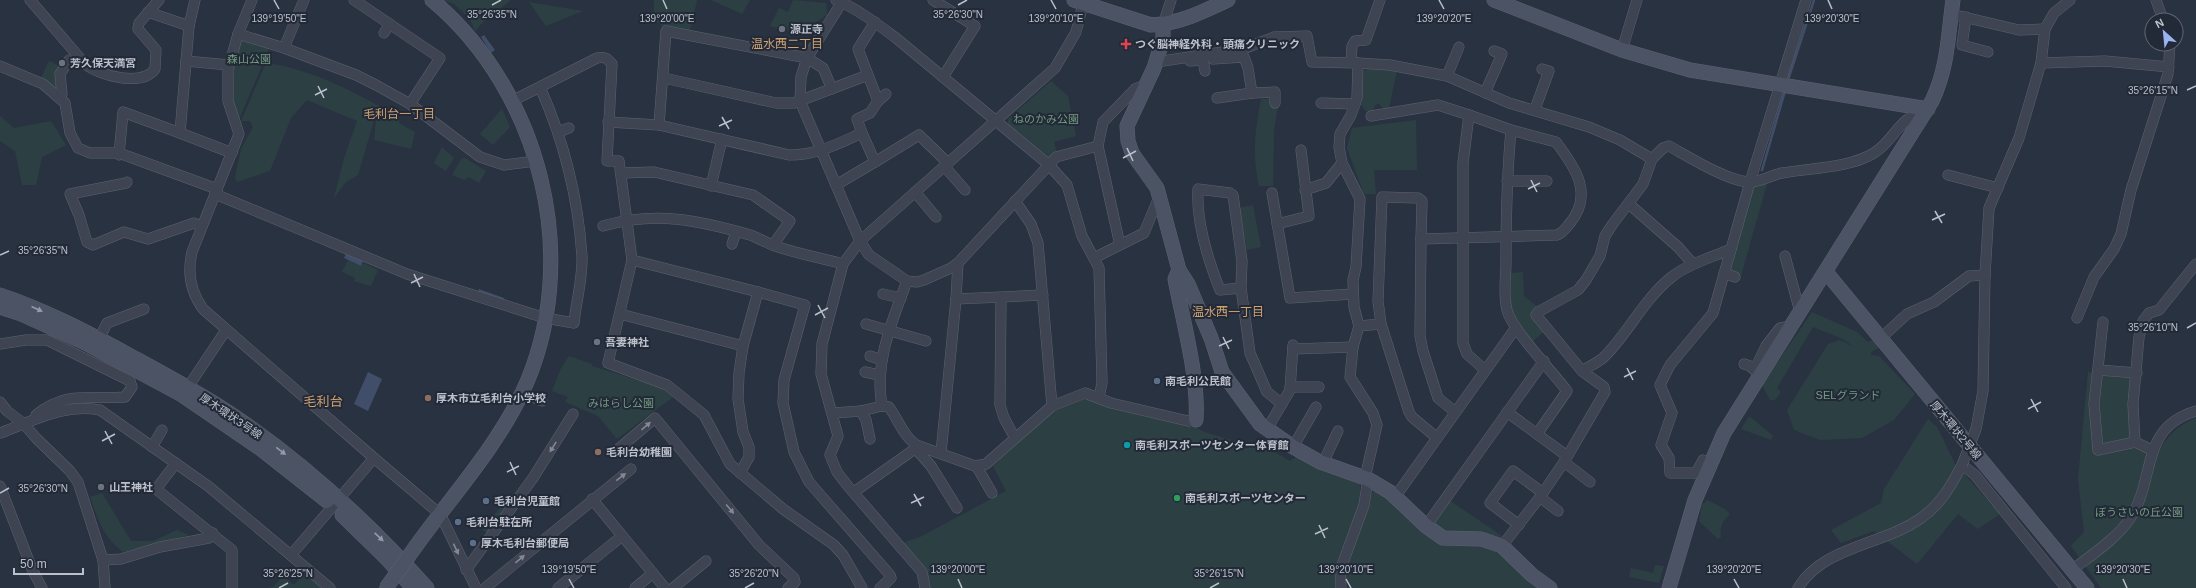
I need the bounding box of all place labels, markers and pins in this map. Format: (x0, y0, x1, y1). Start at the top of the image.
place label: 源正寺 (790, 23, 823, 35)
marker: 源正寺 (777, 24, 787, 34)
marker: つぐ脳神経外科・頭痛クリニック (1120, 38, 1132, 50)
place label: つぐ脳神経外科・頭痛クリニック (1135, 38, 1300, 50)
place label: 芳久保天満宮 (70, 57, 136, 69)
marker: 芳久保天満宮 (57, 58, 67, 68)
place label: 吾妻神社 (605, 336, 649, 348)
marker: 吾妻神社 (592, 337, 602, 347)
place label: 南毛利公民館 (1165, 375, 1231, 387)
marker: 南毛利公民館 (1152, 376, 1162, 386)
place label: 厚木市立毛利台小学校 (436, 392, 546, 404)
marker: 厚木市立毛利台小学校 (423, 393, 433, 403)
place label: 南毛利スポーツセンター体育館 (1135, 439, 1289, 451)
marker: 南毛利スポーツセンター体育館 (1122, 440, 1132, 450)
place label: 毛利台幼稚園 (606, 446, 672, 458)
marker: 毛利台幼稚園 (593, 447, 603, 457)
place label: 山王神社 (109, 481, 153, 493)
marker: 山王神社 (96, 482, 106, 492)
place label: 南毛利スポーツセンター (1185, 492, 1306, 504)
marker: 南毛利スポーツセンター (1172, 493, 1182, 503)
place label: 毛利台児童館 (494, 495, 560, 507)
marker: 毛利台児童館 (481, 496, 491, 506)
place label: 毛利台駐在所 (466, 516, 532, 528)
marker: 毛利台駐在所 (453, 517, 463, 527)
place label: 厚木毛利台郵便局 (481, 537, 569, 549)
marker: 厚木毛利台郵便局 (468, 538, 478, 548)

